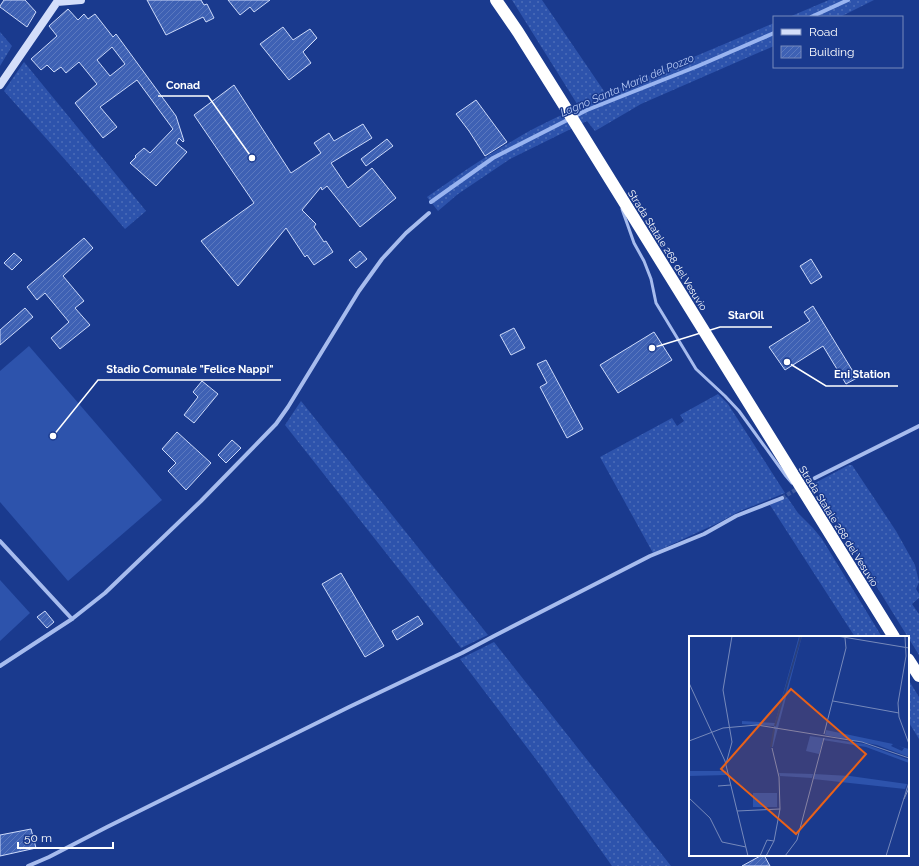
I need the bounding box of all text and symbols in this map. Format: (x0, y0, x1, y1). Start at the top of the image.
legend (773, 16, 903, 68)
text: Road (809, 25, 838, 39)
text: Building (809, 45, 855, 59)
water label: Lagno Santa Maria del Pozzo (558, 51, 696, 120)
callout: Conad (158, 73, 208, 96)
text: Conad (166, 79, 200, 92)
street label: Strada Statale 268 del Vesuvio (626, 188, 709, 313)
callout: StarOil (720, 304, 772, 327)
text: StarOil (728, 309, 764, 322)
callout: Stadio Comunale "Felice Nappi" (98, 357, 281, 380)
text: Stadio Comunale "Felice Nappi" (106, 363, 274, 376)
callout: Eni Station (826, 363, 898, 386)
text: Eni Station (834, 368, 890, 381)
street label: Strada Statale 268 del Vesuvio (797, 464, 880, 589)
inset map (689, 636, 909, 856)
scale bar (18, 824, 113, 850)
text: 50 m (24, 831, 52, 845)

